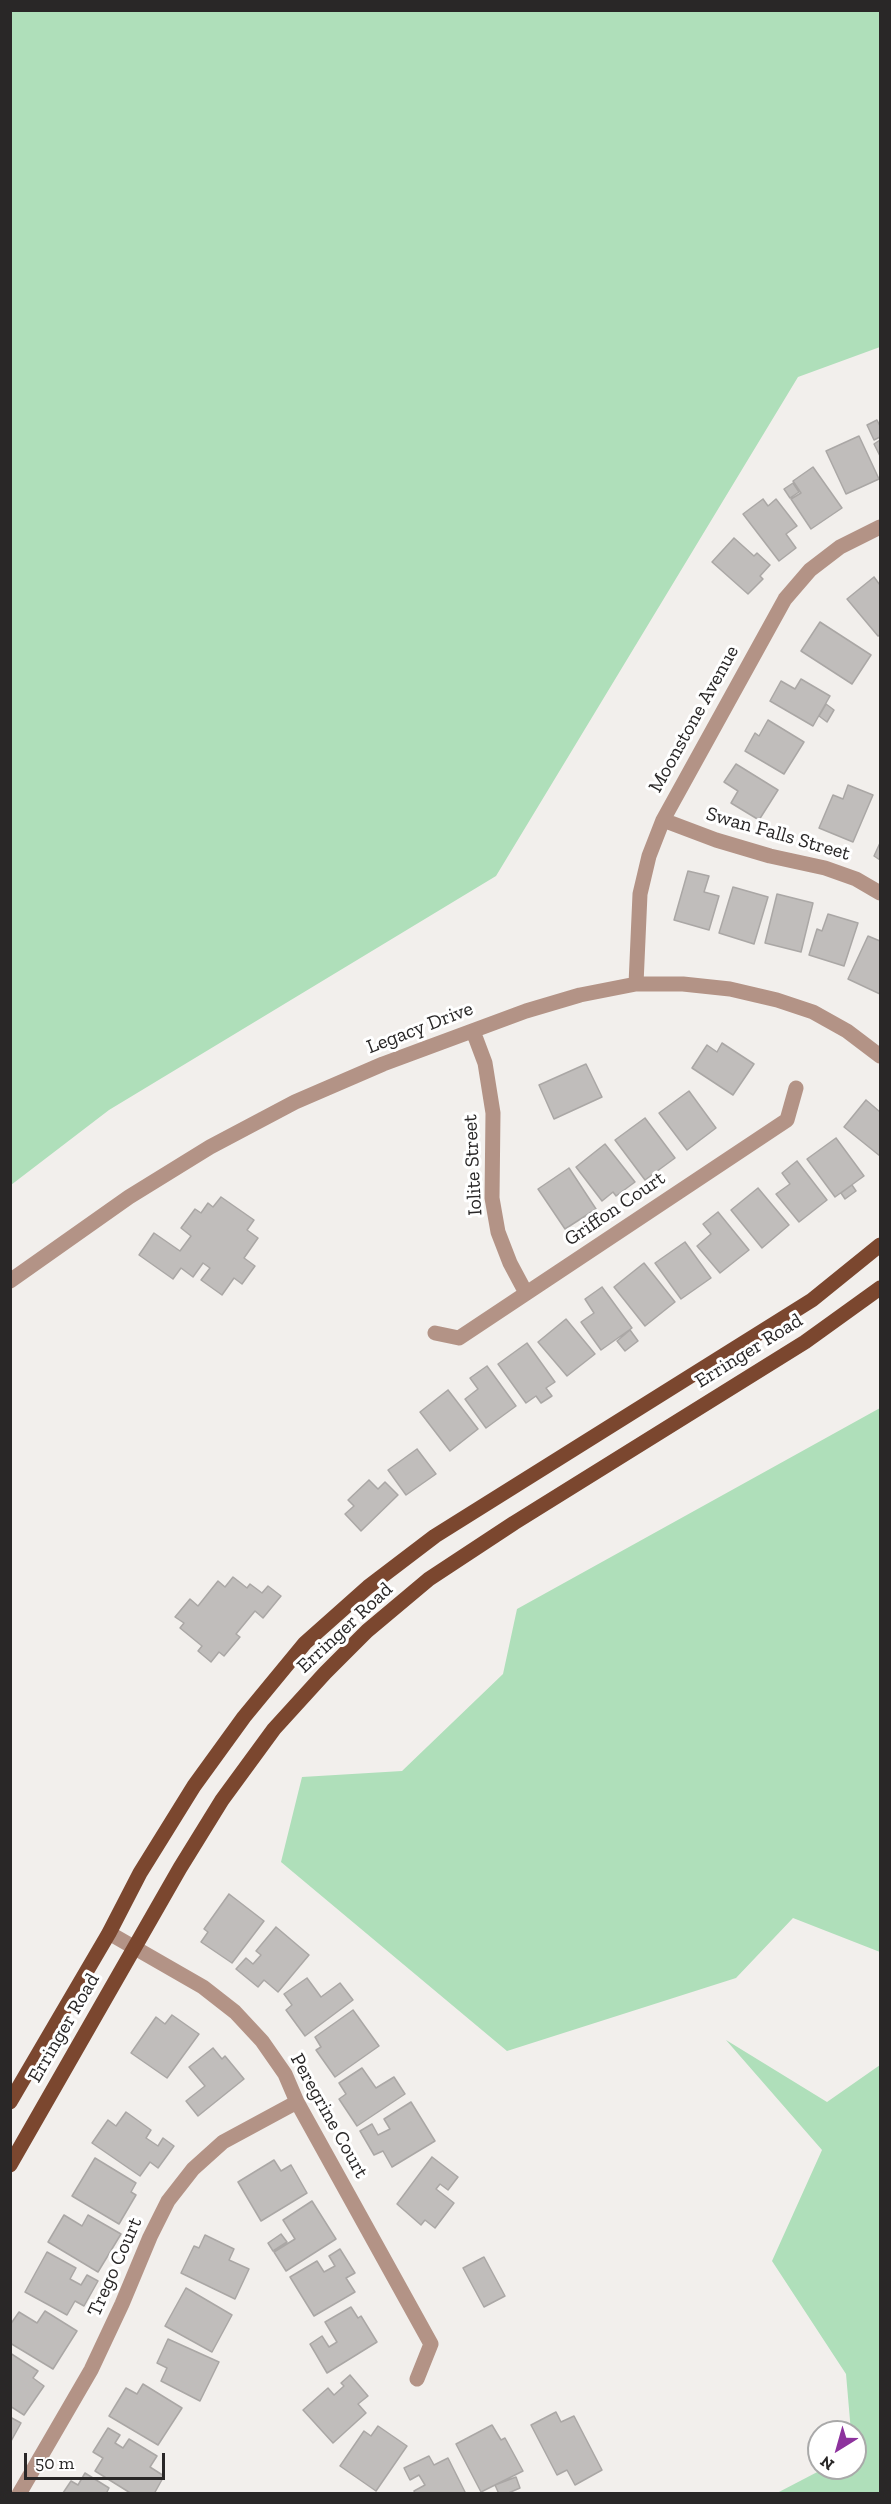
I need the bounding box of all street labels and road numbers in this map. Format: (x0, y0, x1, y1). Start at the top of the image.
street label: Moonstone Avenue (644, 641, 744, 797)
street label: Swan Falls Street (703, 802, 853, 866)
street label: Legacy Drive (363, 997, 477, 1059)
street label: Iolite Street (458, 1114, 488, 1216)
street label: Griffon Court (560, 1166, 670, 1252)
street label: Erringer Road (691, 1309, 807, 1393)
street label: Erringer Road (292, 1578, 398, 1678)
street label: Erringer Road (23, 1969, 105, 2087)
street label: Peregrine Court (285, 2049, 373, 2183)
street label: Trego Court (83, 2214, 147, 2320)

